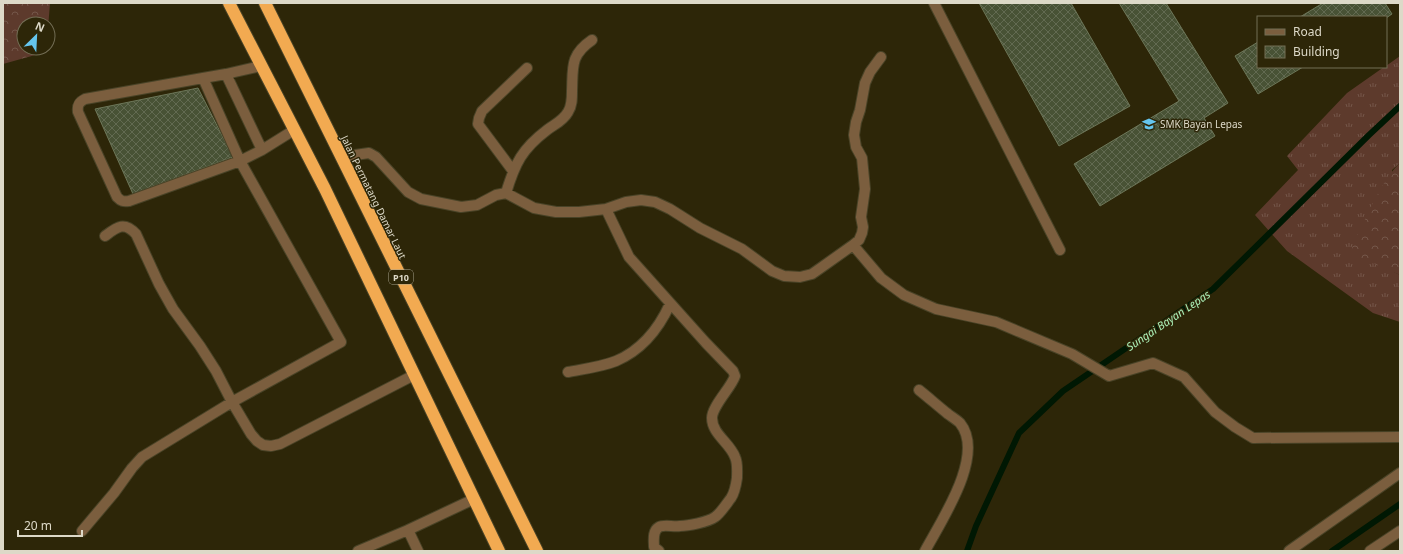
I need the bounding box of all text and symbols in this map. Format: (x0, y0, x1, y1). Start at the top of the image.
north arrow (16, 16, 56, 56)
legend (1257, 16, 1387, 68)
text: N (33, 18, 47, 35)
text: Road (1293, 23, 1322, 40)
text: Building (1293, 43, 1340, 60)
school or university icon: SMK Bayan Lepas (1141, 116, 1157, 132)
place label: SMK Bayan Lepas (1160, 117, 1243, 131)
street label: Jalan Permatang Damar Laut (338, 132, 410, 261)
road number: P10 (389, 270, 413, 284)
water label: Sungai Bayan Lepas (1123, 286, 1213, 354)
scale bar (18, 512, 82, 538)
text: 20 m (24, 517, 52, 534)

